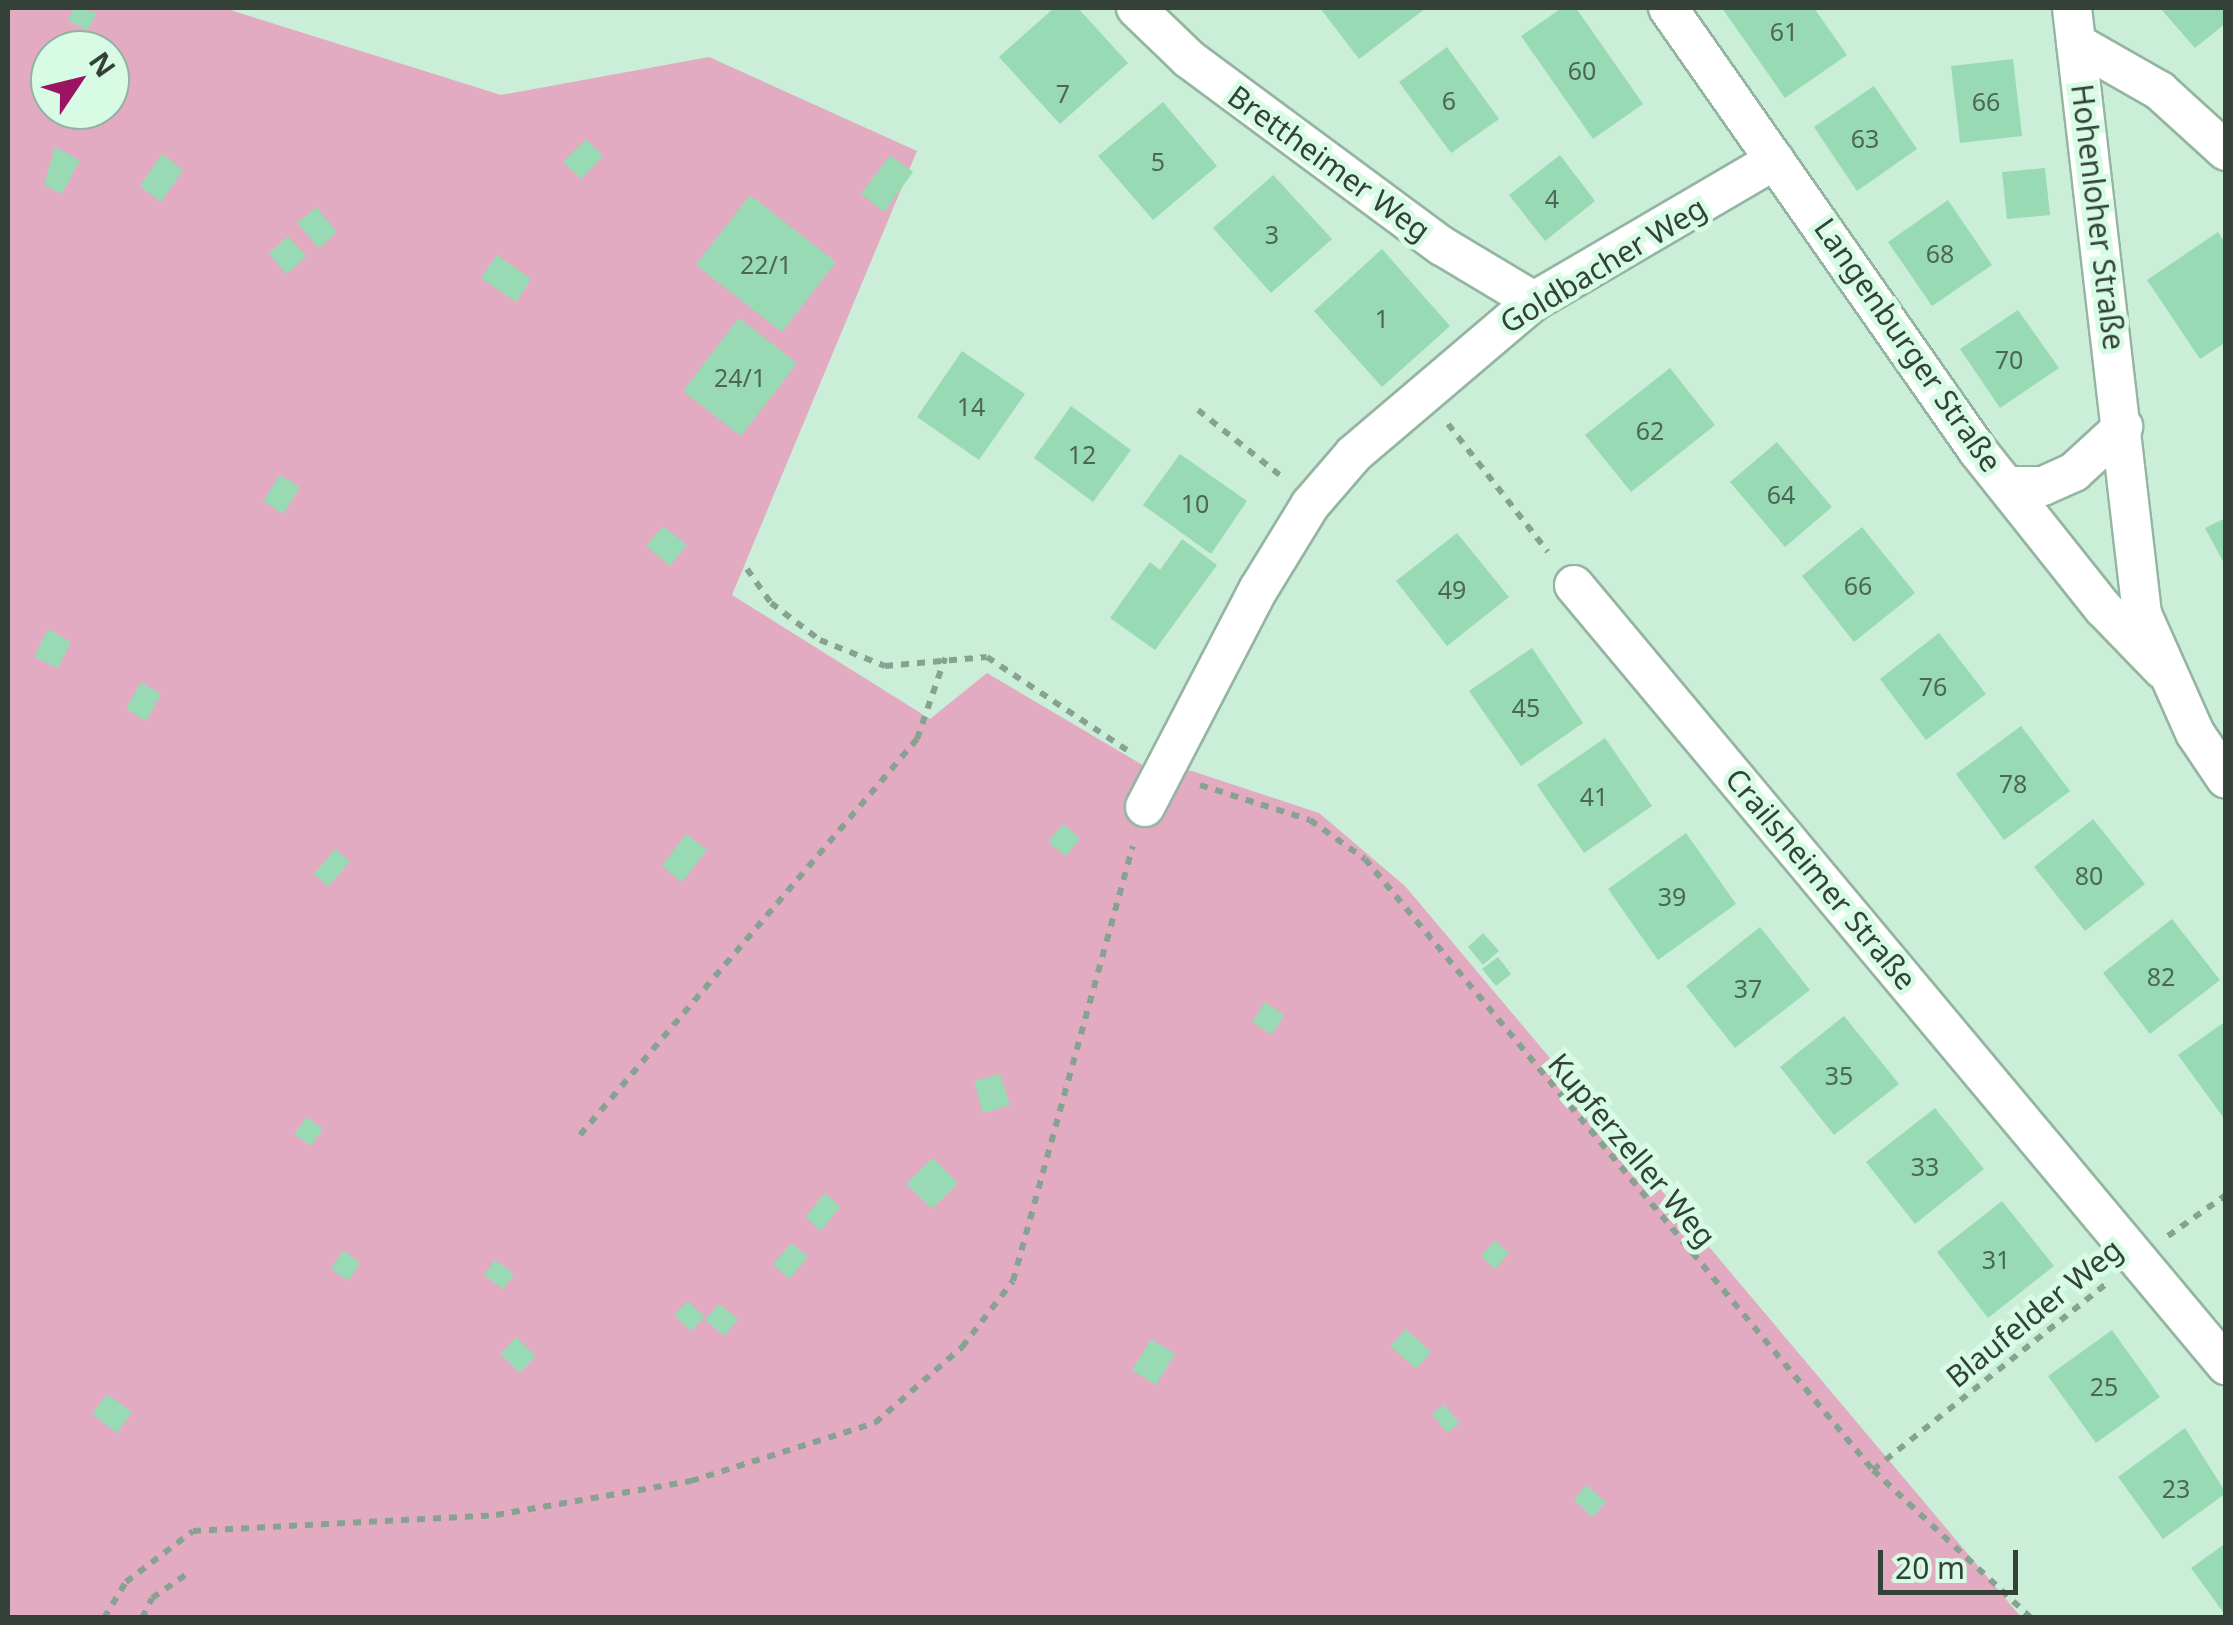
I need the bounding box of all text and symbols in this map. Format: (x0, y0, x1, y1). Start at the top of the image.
house number: 61 (1770, 16, 1798, 46)
north arrow (30, 30, 130, 130)
text: N (81, 44, 125, 84)
house number: 60 (1568, 55, 1596, 85)
house number: 7 (1056, 78, 1070, 108)
street label: Brettheimer Weg (1221, 78, 1437, 248)
street label: Hohenloher Straße (2064, 82, 2132, 352)
house number: 6 (1442, 85, 1456, 115)
house number: 66 (1972, 86, 2000, 116)
house number: 63 (1851, 123, 1879, 153)
house number: 5 (1151, 146, 1165, 176)
house number: 4 (1545, 183, 1559, 213)
street label: Goldbacher Weg (1493, 189, 1713, 341)
street label: Langenburger Straße (1807, 211, 2009, 479)
house number: 3 (1265, 219, 1279, 249)
house number: 68 (1926, 238, 1954, 268)
house number: 22/1 (740, 249, 792, 279)
house number: 1 (1375, 303, 1389, 333)
house number: 70 (1995, 344, 2023, 374)
house number: 24/1 (714, 362, 766, 392)
house number: 14 (957, 391, 985, 421)
house number: 62 (1636, 415, 1664, 445)
house number: 12 (1068, 439, 1096, 469)
house number: 64 (1767, 479, 1795, 509)
house number: 10 (1181, 488, 1209, 518)
house number: 66 (1844, 570, 1872, 600)
house number: 49 (1438, 574, 1466, 604)
house number: 76 (1919, 671, 1947, 701)
house number: 45 (1512, 692, 1540, 722)
street label: Crailsheimer Straße (1718, 761, 1924, 997)
house number: 78 (1999, 768, 2027, 798)
house number: 41 (1580, 781, 1608, 811)
house number: 80 (2075, 860, 2103, 890)
house number: 39 (1658, 881, 1686, 911)
house number: 82 (2147, 961, 2175, 991)
house number: 37 (1734, 973, 1762, 1003)
street label: Kupferzeller Weg (1541, 1046, 1723, 1254)
house number: 35 (1825, 1060, 1853, 1090)
house number: 33 (1911, 1151, 1939, 1181)
street label: Blaufelder Weg (1939, 1231, 2129, 1395)
house number: 31 (1982, 1244, 2010, 1274)
house number: 25 (2090, 1371, 2118, 1401)
house number: 23 (2162, 1473, 2190, 1503)
scale bar (1883, 1530, 2023, 1592)
text: 20 m (1895, 1547, 1965, 1588)

